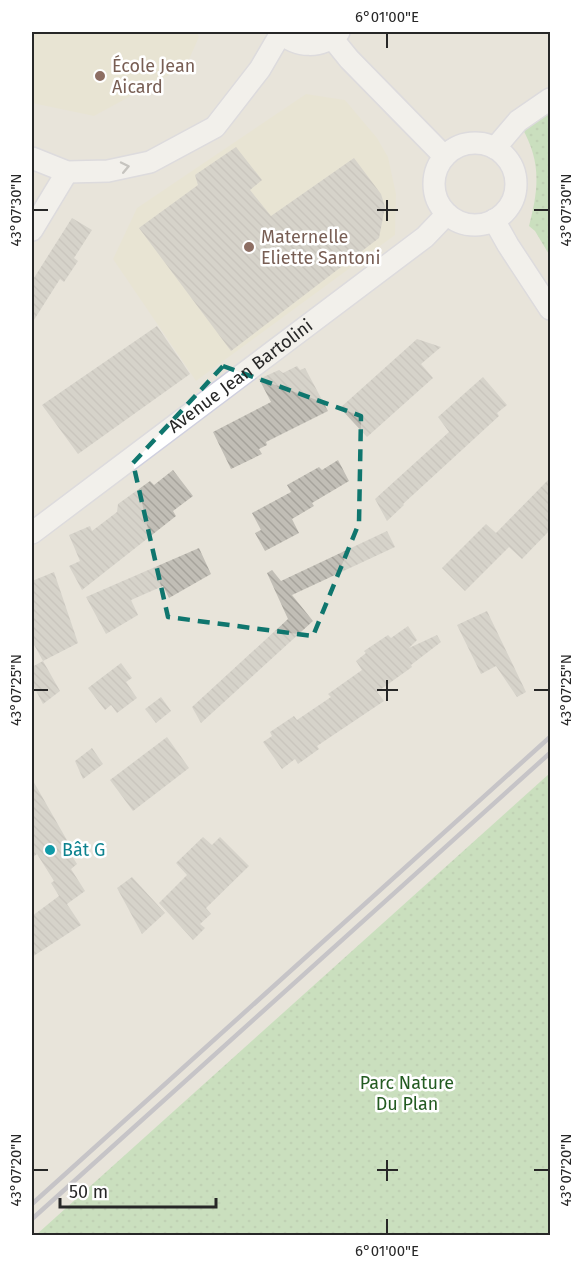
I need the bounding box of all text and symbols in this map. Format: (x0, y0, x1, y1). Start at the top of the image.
text: 6°01'00"E (355, 8, 419, 26)
place label: École Jean Aicard (112, 54, 195, 98)
marker: École Jean Aicard (93, 69, 107, 83)
one-way arrow (120, 161, 130, 174)
text: 43°07'30"N (7, 173, 25, 247)
text: 43°07'30"N (557, 173, 575, 247)
place label: Maternelle Eliette Santoni (261, 226, 380, 269)
marker: Maternelle Eliette Santoni (242, 240, 256, 254)
street label: Avenue Jean Bartolini (164, 314, 317, 437)
text: 43°07'25"N (7, 654, 25, 726)
text: 43°07'25"N (557, 654, 575, 726)
place label: Bât G (62, 839, 105, 861)
marker: Bât G (43, 843, 57, 857)
park label: Parc Nature Du Plan (360, 1072, 454, 1115)
text: 43°07'20"N (7, 1133, 25, 1207)
text: 43°07'20"N (557, 1133, 575, 1207)
scale bar (60, 1171, 216, 1209)
text: 50 m (69, 1181, 108, 1203)
text: 6°01'00"E (355, 1242, 419, 1260)

